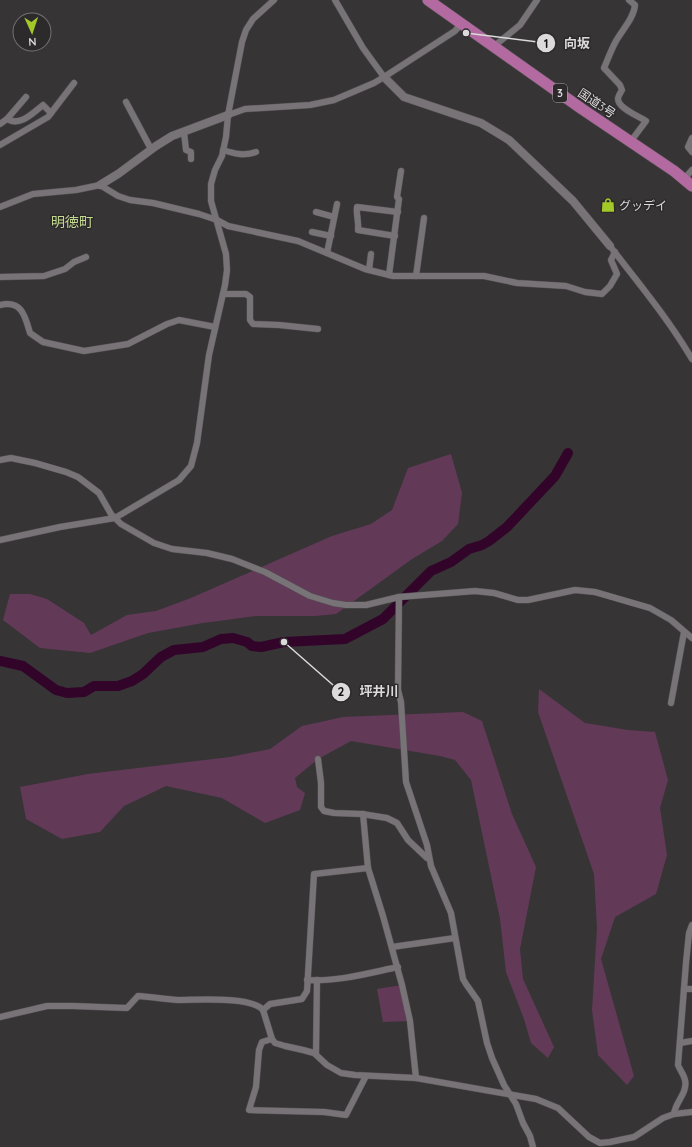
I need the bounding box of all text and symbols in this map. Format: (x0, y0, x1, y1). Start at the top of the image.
north arrow (12, 12, 52, 52)
callout: 向坂 (536, 31, 598, 56)
text: N (28, 35, 37, 49)
text: 向坂 (564, 35, 590, 51)
text: 1 (544, 36, 548, 51)
road number: 3 (553, 84, 567, 102)
street label: 国道3号 (575, 85, 619, 121)
shop icon: グッデイ (600, 197, 616, 213)
place label: グッデイ (619, 198, 667, 213)
district label: 明徳町 (51, 213, 93, 231)
callout: 坪井川 (331, 679, 406, 704)
text: 坪井川 (359, 683, 399, 699)
text: 2 (338, 684, 345, 699)

